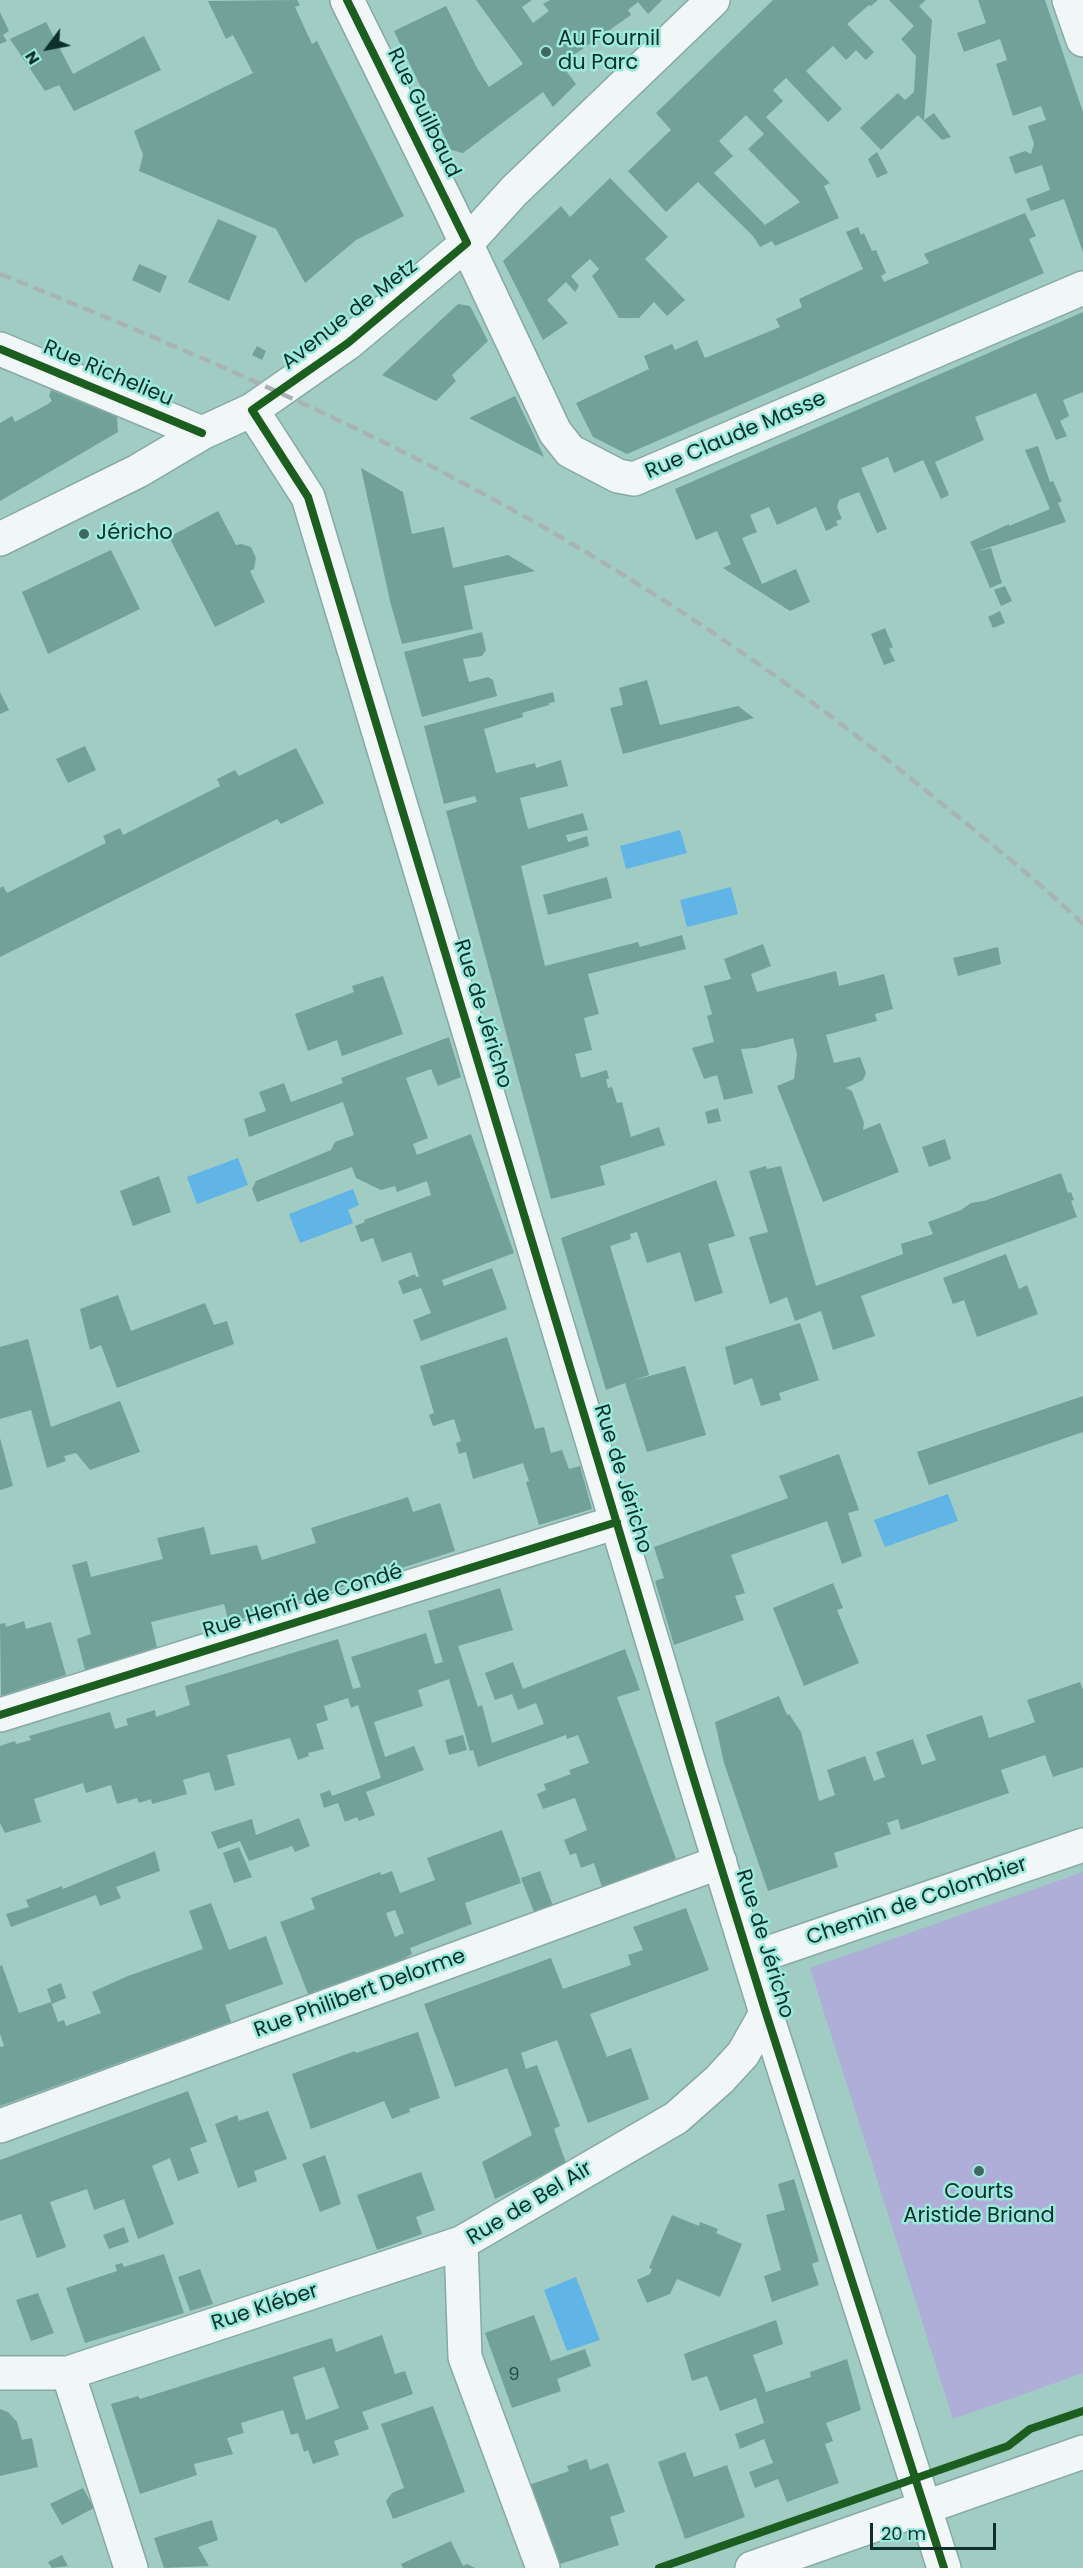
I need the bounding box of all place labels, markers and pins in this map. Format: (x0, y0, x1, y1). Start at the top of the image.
place label: Au Fournil du Parc (558, 27, 660, 77)
marker: Au Fournil du Parc (539, 45, 553, 59)
place label: Jéricho (96, 521, 173, 547)
marker: Jéricho (77, 527, 91, 541)
marker: Courts Aristide Briand (972, 2164, 986, 2178)
place label: Courts Aristide Briand (903, 2180, 1055, 2230)

